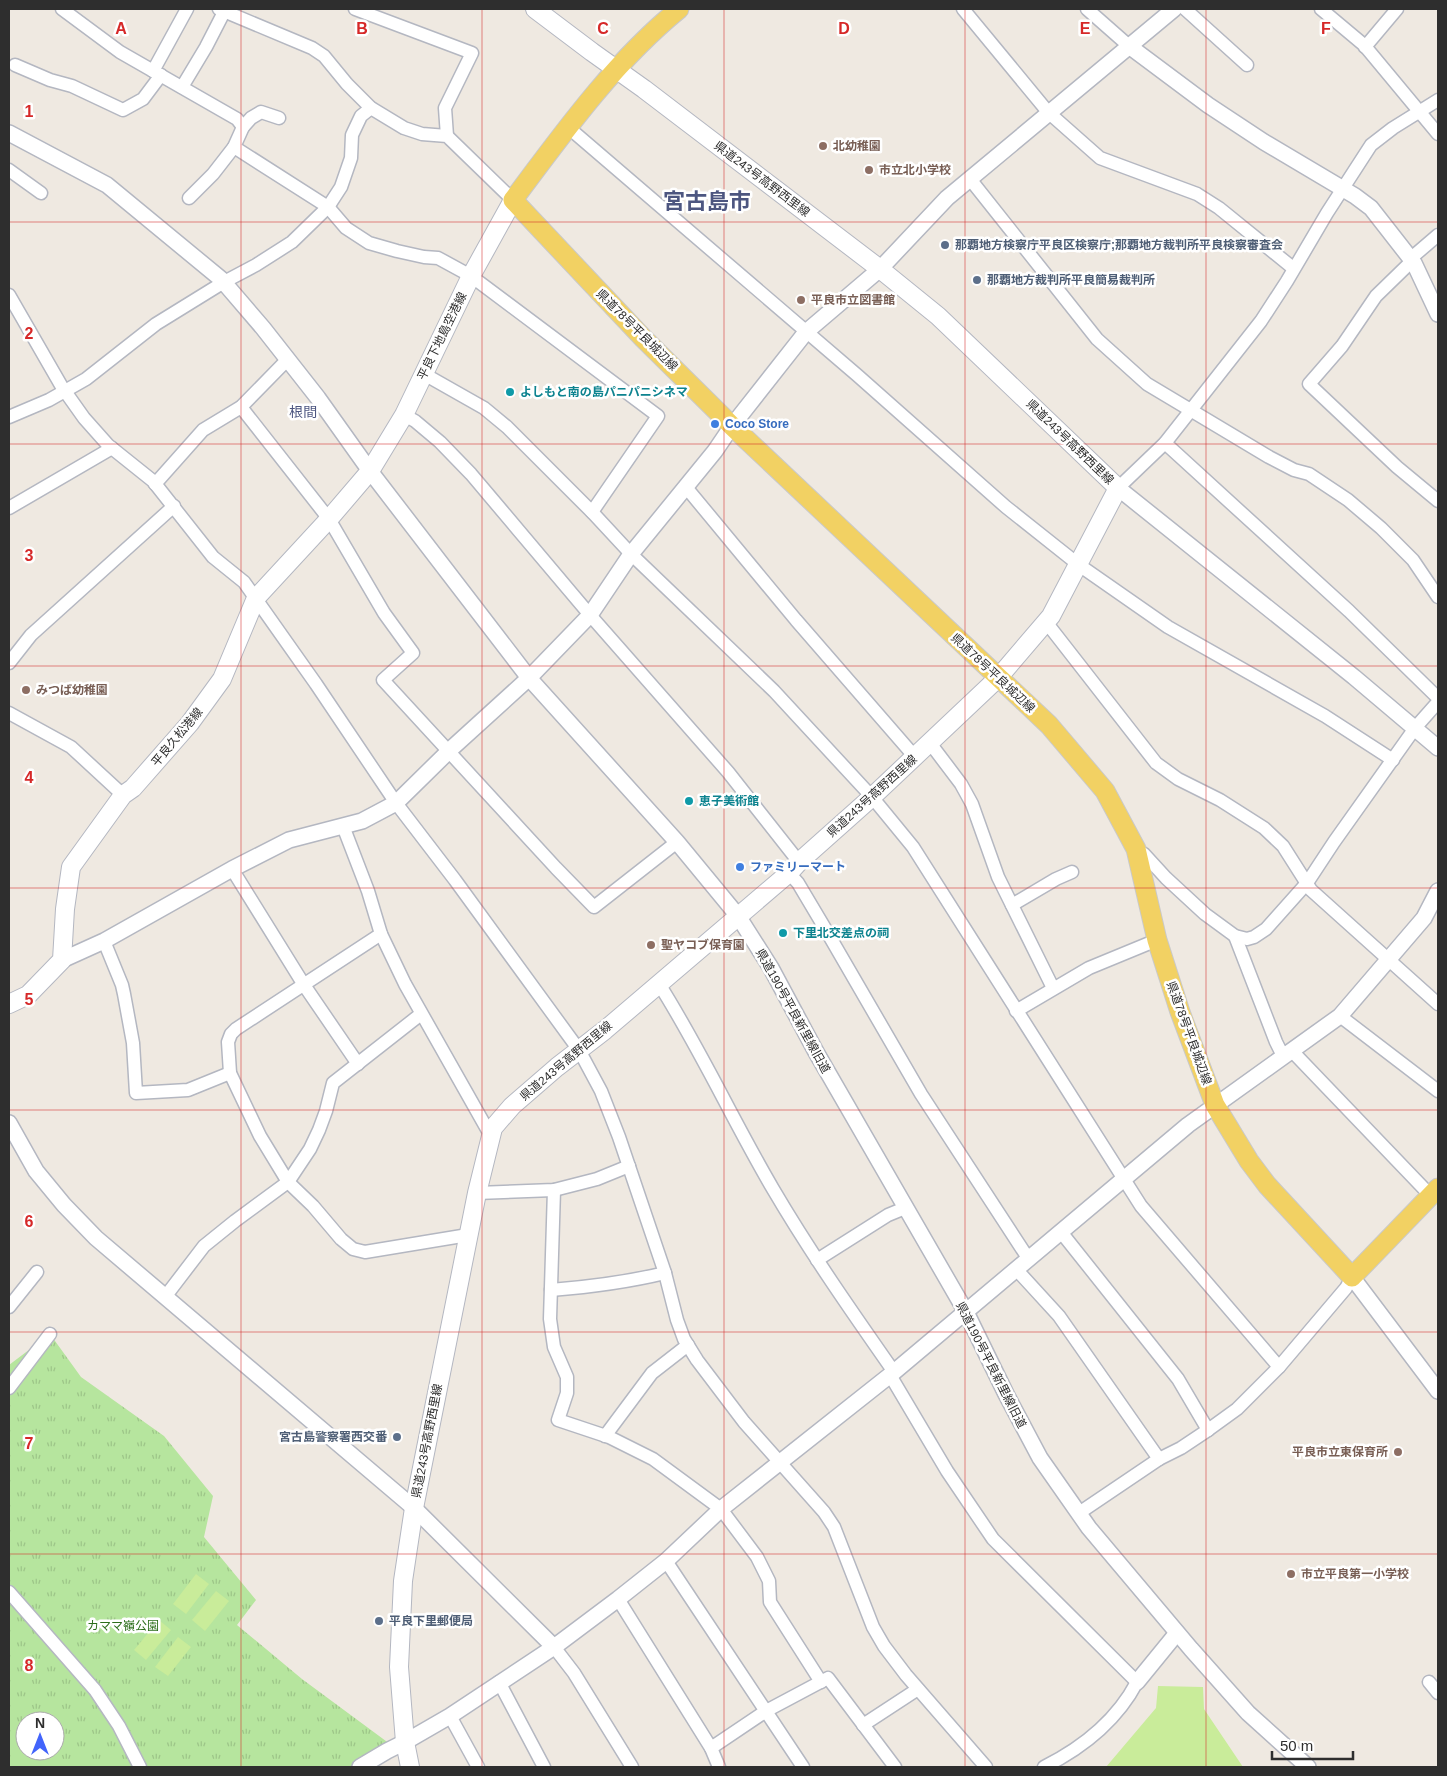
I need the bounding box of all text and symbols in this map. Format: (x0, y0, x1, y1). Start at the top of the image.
text: A (115, 20, 127, 37)
text: B (356, 20, 368, 37)
text: C (597, 20, 609, 37)
text: D (838, 20, 850, 37)
text: E (1080, 20, 1091, 37)
text: F (1321, 20, 1331, 37)
text: 1 (25, 103, 34, 120)
street label: 県道243号高野西里線 (711, 138, 813, 220)
place label: 北幼稚園 (833, 139, 881, 153)
marker: 北幼稚園 (817, 140, 829, 152)
place label: 市立北小学校 (879, 163, 951, 177)
marker: 市立北小学校 (863, 164, 875, 176)
district label: 宮古島市 (663, 189, 751, 214)
place label: 那覇地方検察庁平良区検察庁;那覇地方裁判所平良検察審査会 (955, 238, 1283, 252)
marker: 那覇地方検察庁平良区検察庁;那覇地方裁判所平良検察審査会 (939, 239, 951, 251)
place label: 那覇地方裁判所平良簡易裁判所 (987, 273, 1155, 287)
marker: 那覇地方裁判所平良簡易裁判所 (971, 274, 983, 286)
street label: 県道78号平良城辺線 (593, 286, 681, 374)
street label: 平良下地島空港線 (415, 290, 469, 382)
place label: 平良市立図書館 (811, 293, 895, 307)
marker: 平良市立図書館 (795, 294, 807, 306)
text: 2 (25, 325, 34, 342)
place label: よしもと南の島パニパニシネマ (520, 385, 688, 399)
marker: よしもと南の島パニパニシネマ (504, 386, 516, 398)
street label: 県道243号高野西里線 (1023, 397, 1117, 487)
district label: 根間 (289, 404, 317, 420)
place label: Coco Store (725, 417, 789, 431)
marker: Coco Store (709, 418, 721, 430)
text: 3 (25, 547, 34, 564)
street label: 県道78号平良城辺線 (948, 631, 1038, 715)
place label: みつば幼稚園 (36, 683, 108, 697)
marker: みつば幼稚園 (20, 684, 32, 696)
street label: 平良久松港線 (148, 705, 206, 769)
street label: 県道243号高野西里線 (824, 752, 920, 840)
text: 4 (25, 769, 34, 786)
place label: 恵子美術館 (699, 794, 759, 808)
marker: 恵子美術館 (683, 795, 695, 807)
place label: ファミリーマート (750, 860, 846, 874)
marker: ファミリーマート (734, 861, 746, 873)
place label: 下里北交差点の祠 (793, 926, 889, 940)
marker: 下里北交差点の祠 (777, 927, 789, 939)
place label: 聖ヤコブ保育園 (661, 938, 745, 952)
marker: 聖ヤコブ保育園 (645, 939, 657, 951)
street label: 県道190号平良新里線旧道 (753, 946, 833, 1076)
street label: 県道78号平良城辺線 (1164, 979, 1214, 1087)
text: 5 (25, 991, 34, 1008)
street label: 県道243号高野西里線 (517, 1018, 615, 1104)
text: 6 (25, 1213, 34, 1230)
street label: 県道190号平良新里線旧道 (953, 1299, 1029, 1431)
street label: 県道243号高野西里線 (409, 1383, 445, 1499)
place label: 宮古島警察署西交番 (279, 1430, 388, 1444)
marker: 宮古島警察署西交番 (391, 1431, 403, 1443)
text: 7 (25, 1435, 34, 1452)
place label: 平良市立東保育所 (1292, 1445, 1388, 1459)
marker: 平良市立東保育所 (1392, 1446, 1404, 1458)
place label: 市立平良第一小学校 (1301, 1567, 1409, 1581)
marker: 市立平良第一小学校 (1285, 1568, 1297, 1580)
place label: 平良下里郵便局 (389, 1614, 473, 1628)
marker: 平良下里郵便局 (373, 1615, 385, 1627)
park label: カママ嶺公園 (87, 1619, 159, 1633)
text: 8 (25, 1657, 34, 1674)
north arrow (15, 1711, 65, 1761)
text: N (35, 1715, 45, 1731)
scale bar (1272, 1728, 1353, 1760)
text: 50 m (1280, 1737, 1313, 1754)

